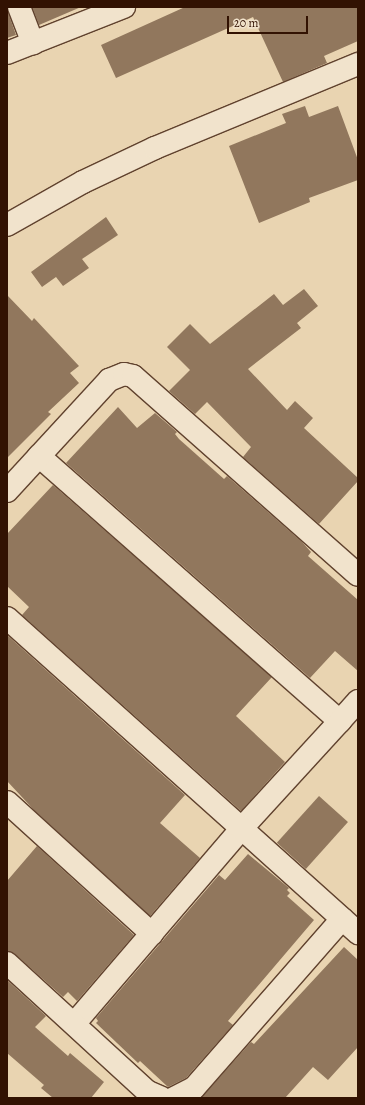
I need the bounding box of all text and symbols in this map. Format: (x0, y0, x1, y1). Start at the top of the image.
scale bar (229, 8, 310, 34)
text: 20 m (234, 15, 258, 31)

